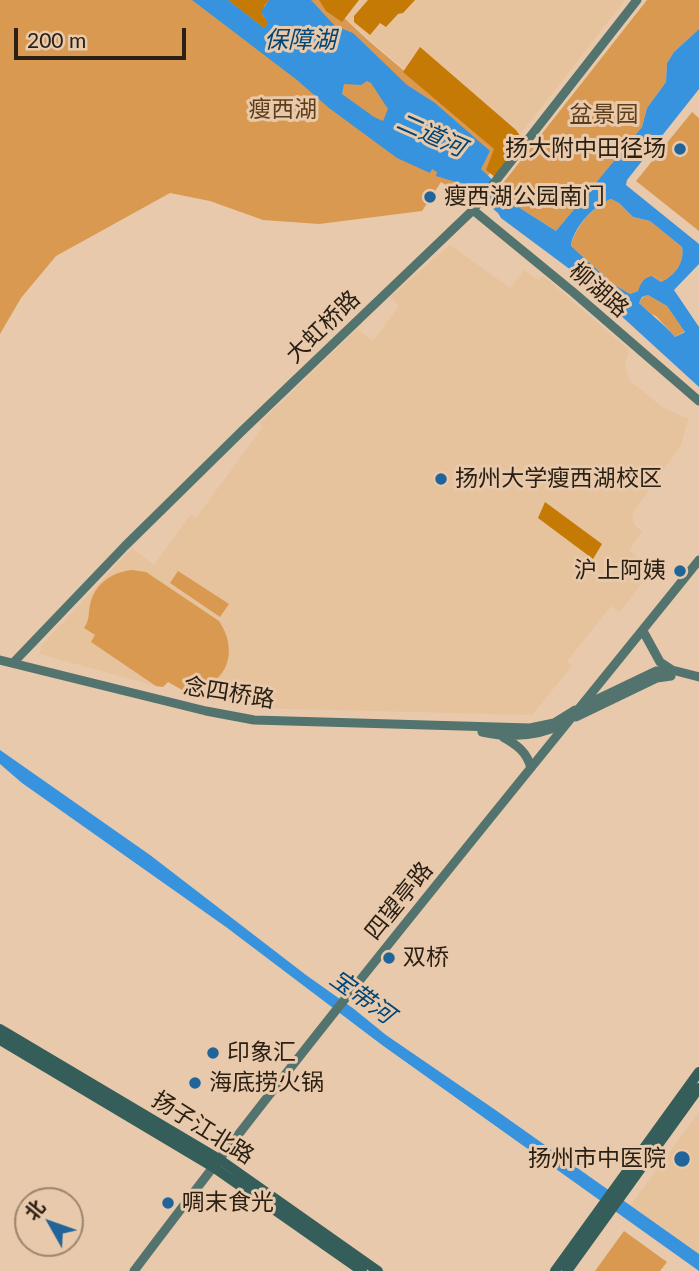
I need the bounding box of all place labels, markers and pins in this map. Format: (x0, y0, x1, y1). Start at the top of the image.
place label: 扬大附中田径场 (505, 135, 666, 163)
marker: 扬大附中田径场 (672, 141, 688, 157)
place label: 瘦西湖公园南门 (444, 183, 605, 211)
marker: 瘦西湖公园南门 (422, 189, 438, 205)
place label: 扬州大学瘦西湖校区 (455, 465, 662, 493)
marker: 扬州大学瘦西湖校区 (433, 471, 449, 487)
place label: 沪上阿姨 (574, 557, 666, 585)
marker: 沪上阿姨 (672, 563, 688, 579)
place label: 双桥 (403, 944, 449, 972)
marker: 双桥 (381, 950, 397, 966)
place label: 印象汇 (227, 1039, 296, 1067)
marker: 印象汇 (205, 1045, 221, 1061)
place label: 海底捞火锅 (209, 1069, 324, 1097)
marker: 海底捞火锅 (187, 1075, 203, 1091)
place label: 扬州市中医院 (528, 1145, 666, 1173)
marker: 扬州市中医院 (672, 1149, 692, 1169)
place label: 啁末食光 (182, 1189, 274, 1217)
marker: 啁末食光 (160, 1195, 176, 1211)

